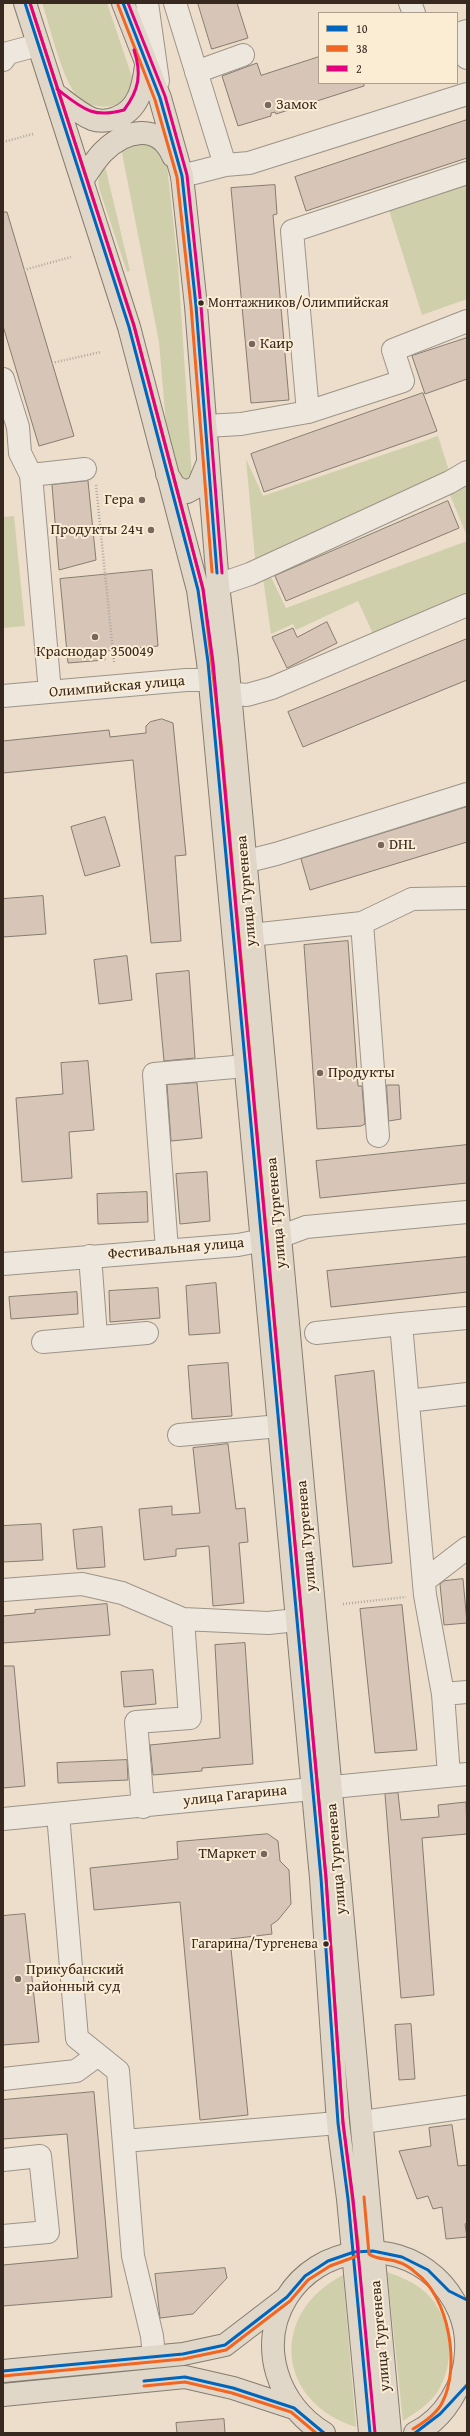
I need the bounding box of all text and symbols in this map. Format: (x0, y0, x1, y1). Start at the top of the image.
legend (318, 12, 458, 84)
text: 10 (356, 20, 368, 37)
text: 38 (356, 40, 368, 57)
text: 2 (356, 60, 362, 77)
place label: Замок (276, 96, 317, 114)
marker: Замок (263, 100, 273, 110)
place label: Монтажников/Олимпийская (208, 295, 389, 311)
marker: Монтажников/Олимпийская (196, 298, 206, 308)
place label: Каир (260, 335, 293, 353)
marker: Каир (247, 339, 257, 349)
place label: Гера (104, 491, 134, 509)
marker: Гера (137, 495, 147, 505)
place label: Продукты 24ч (50, 521, 143, 539)
marker: Продукты 24ч (146, 525, 156, 535)
marker: Краснодар 350049 (90, 632, 100, 642)
place label: Краснодар 350049 (36, 643, 154, 661)
street label: Олимпийская улица (48, 672, 186, 702)
street label: улица Тургенева (233, 835, 261, 947)
place label: DHL (389, 836, 415, 854)
marker: DHL (376, 840, 386, 850)
place label: Продукты (328, 1064, 395, 1082)
marker: Продукты (315, 1068, 325, 1078)
street label: улица Тургенева (263, 1157, 291, 1269)
street label: Фестивальная улица (107, 1234, 245, 1264)
street label: улица Тургенева (293, 1480, 321, 1592)
street label: улица Гагарина (182, 1782, 288, 1810)
street label: улица Тургенева (323, 1803, 351, 1915)
place label: ТМаркет (198, 1845, 256, 1863)
marker: ТМаркет (259, 1849, 269, 1859)
place label: Гагарина/Тургенева (191, 1936, 318, 1952)
marker: Гагарина/Тургенева (321, 1939, 331, 1949)
place label: Прикубанский районный суд (26, 1961, 124, 1996)
marker: Прикубанский районный суд (13, 1974, 23, 1984)
street label: улица Тургенева (367, 2280, 395, 2392)

